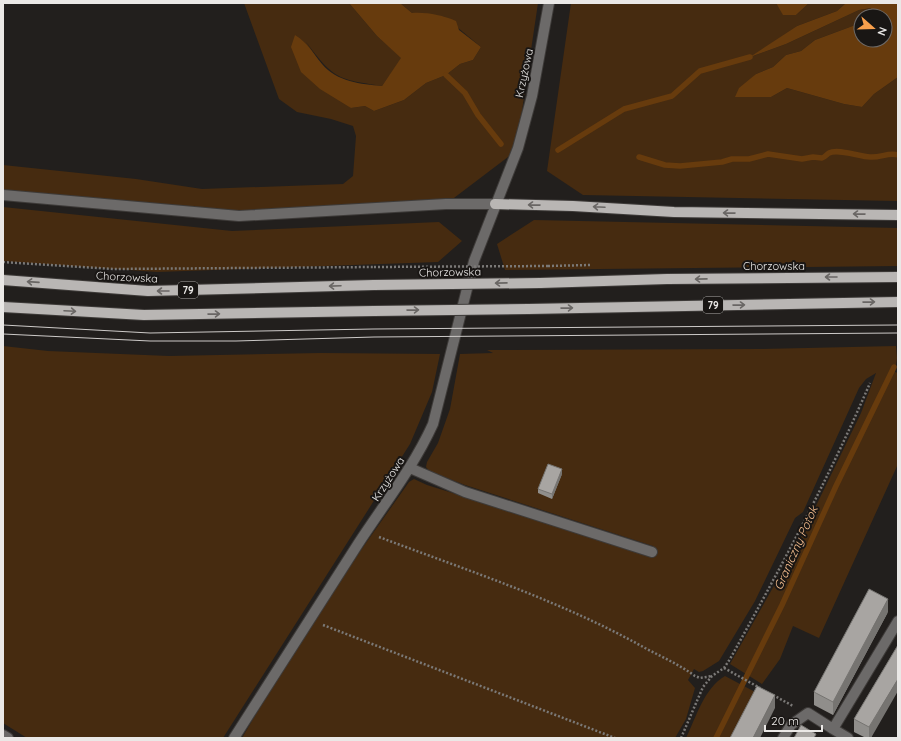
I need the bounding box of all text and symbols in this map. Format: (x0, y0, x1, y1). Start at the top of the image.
north arrow (853, 8, 893, 48)
text: N (874, 25, 890, 38)
street label: Krzyżowa (512, 47, 536, 99)
one-way arrow (528, 201, 541, 209)
one-way arrow (593, 204, 606, 211)
one-way arrow (723, 209, 736, 216)
one-way arrow (853, 210, 866, 218)
street label: Chorzowska (743, 259, 805, 273)
street label: Chorzowska (419, 264, 481, 280)
street label: Chorzowska (96, 268, 158, 286)
one-way arrow (825, 273, 838, 281)
one-way arrow (695, 275, 708, 282)
one-way arrow (27, 279, 40, 286)
one-way arrow (495, 279, 508, 287)
road number: 79 (178, 282, 198, 298)
one-way arrow (329, 282, 342, 290)
one-way arrow (157, 287, 170, 295)
road number: 79 (703, 297, 723, 313)
one-way arrow (862, 299, 875, 306)
one-way arrow (732, 301, 745, 309)
one-way arrow (560, 304, 573, 312)
one-way arrow (406, 306, 419, 314)
one-way arrow (63, 308, 76, 315)
one-way arrow (207, 310, 220, 318)
street label: Krzyżowa (369, 454, 407, 504)
water label: Graniczny Potok (770, 502, 821, 592)
scale bar (765, 707, 822, 733)
text: 20 m (771, 713, 799, 728)

